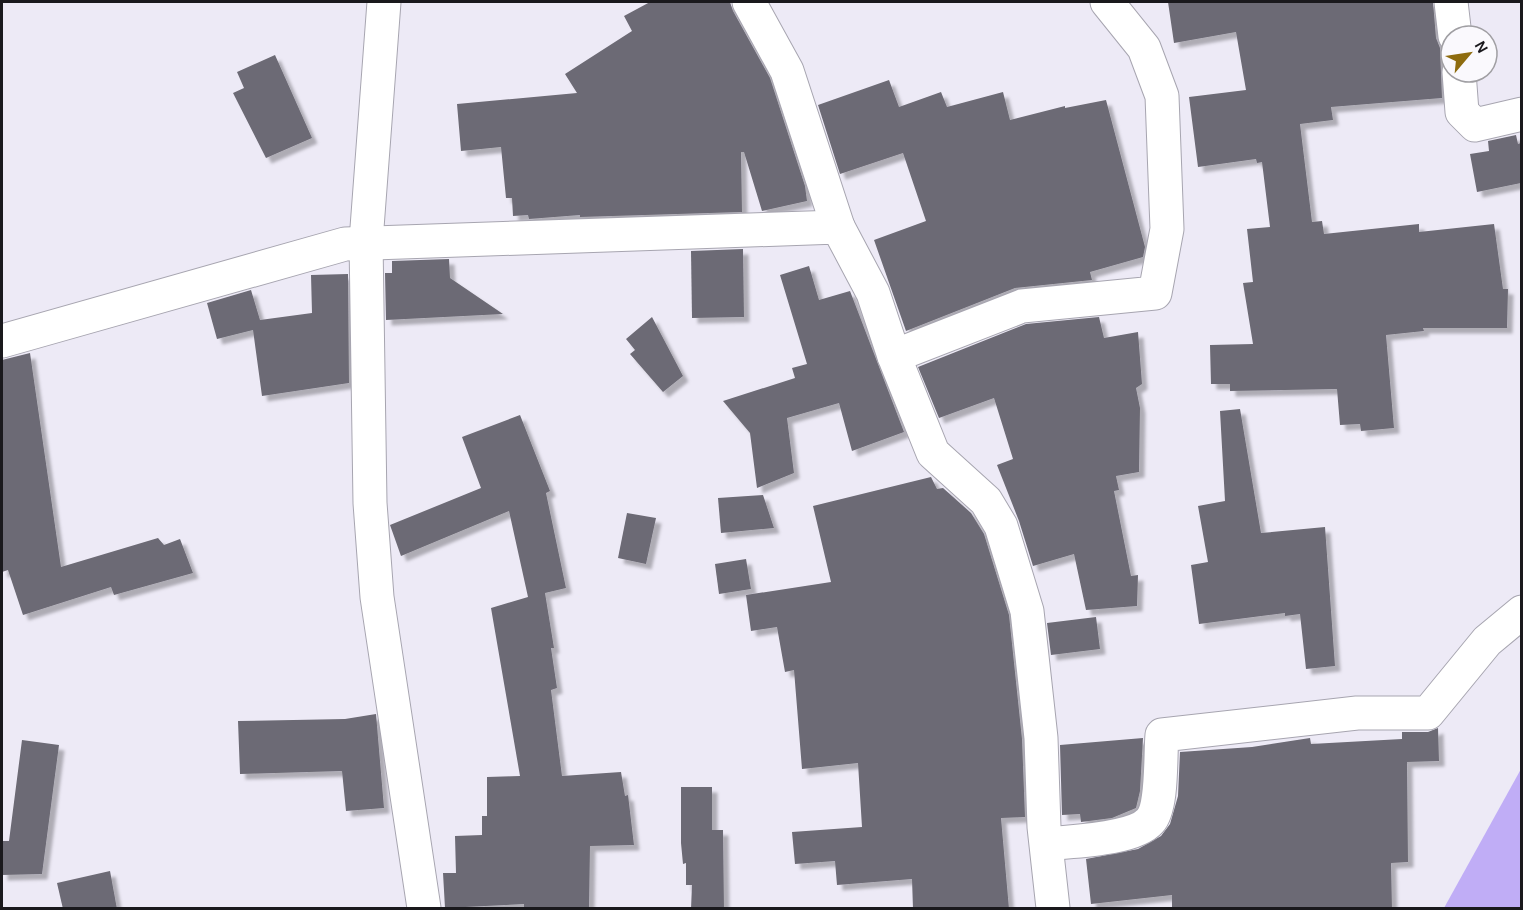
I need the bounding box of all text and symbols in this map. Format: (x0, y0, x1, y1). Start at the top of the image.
north arrow (1439, 24, 1499, 84)
text: N (1471, 37, 1493, 57)

